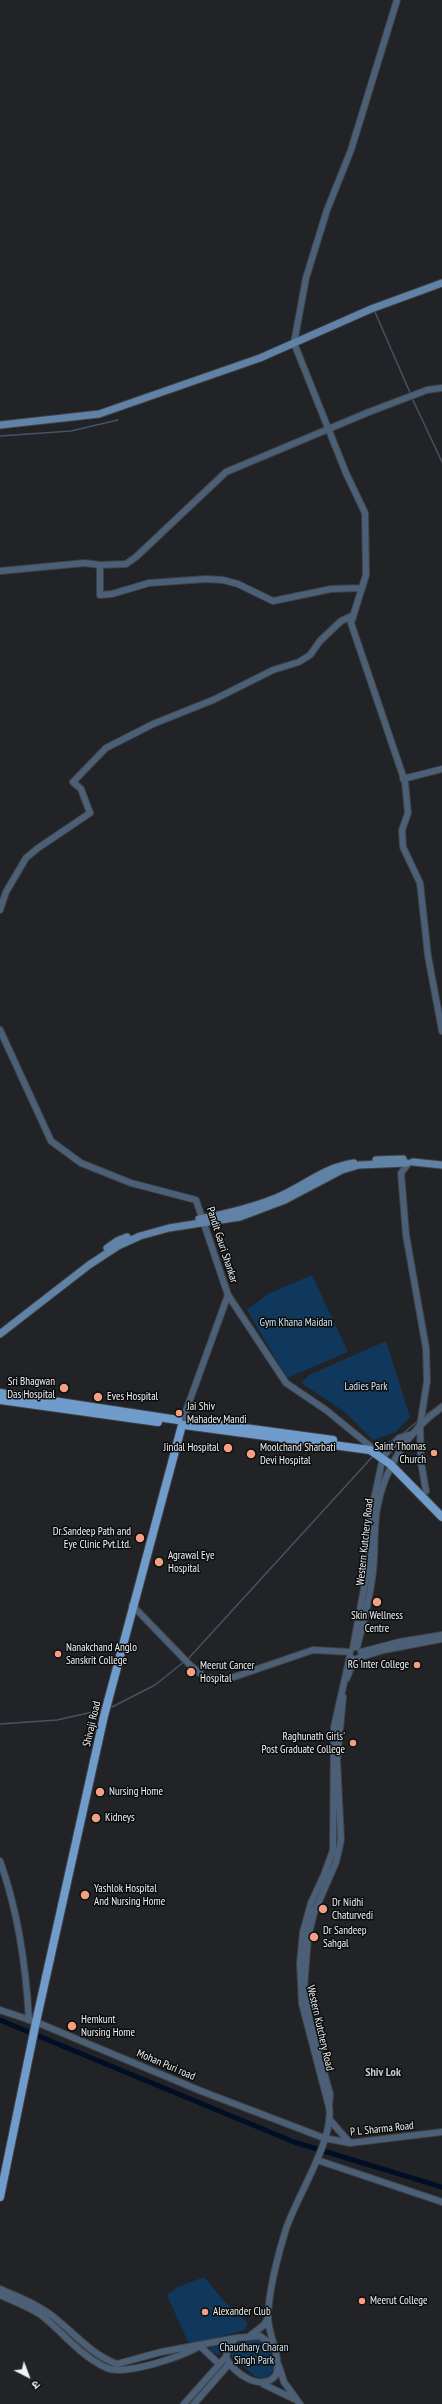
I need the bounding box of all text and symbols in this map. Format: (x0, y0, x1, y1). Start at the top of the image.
street label: Pandit Gauri Shankar (203, 1205, 241, 1285)
park label: Gym Khana Maidan (259, 1316, 333, 1330)
place label: Sri Bhagwan Das Hospital (7, 1375, 55, 1401)
park label: Ladies Park (345, 1380, 387, 1394)
marker: Sri Bhagwan Das Hospital (58, 1382, 70, 1394)
place label: Eves Hospital (107, 1390, 158, 1404)
marker: Eves Hospital (92, 1391, 104, 1403)
place label: Jai Shiv Mahadev Mandi (187, 1400, 247, 1426)
marker: Jai Shiv Mahadev Mandi (174, 1408, 184, 1418)
place label: Saint Thomas Church (375, 1440, 426, 1466)
place label: Jindal Hospital (164, 1441, 219, 1455)
place label: Moolchand Sharbati Devi Hospital (260, 1441, 336, 1467)
marker: Jindal Hospital (222, 1442, 234, 1454)
marker: Moolchand Sharbati Devi Hospital (245, 1448, 257, 1460)
marker: Saint Thomas Church (429, 1448, 439, 1458)
street label: Western Kutchery Road (354, 1498, 376, 1586)
place label: Dr.Sandeep Path and Eye Clinic Pvt.Ltd. (53, 1525, 131, 1551)
marker: Dr.Sandeep Path and Eye Clinic Pvt.Ltd. (134, 1532, 146, 1544)
place label: Agrawal Eye Hospital (168, 1549, 214, 1575)
marker: Agrawal Eye Hospital (153, 1556, 165, 1568)
marker: Skin Wellness Centre (371, 1596, 383, 1608)
place label: Skin Wellness Centre (351, 1609, 403, 1635)
place label: Nanakchand Anglo Sanskrit College (66, 1641, 137, 1667)
marker: Nanakchand Anglo Sanskrit College (53, 1649, 63, 1659)
place label: RG Inter College (348, 1658, 409, 1672)
place label: Meerut Cancer Hospital (200, 1659, 255, 1685)
marker: RG Inter College (412, 1660, 422, 1670)
marker: Meerut Cancer Hospital (185, 1666, 197, 1678)
street label: Shivaji Road (80, 1700, 104, 1748)
place label: Raghunath Girls' Post Graduate College (262, 1730, 345, 1756)
marker: Raghunath Girls' Post Graduate College (348, 1738, 358, 1748)
place label: Nursing Home (109, 1785, 163, 1799)
marker: Nursing Home (94, 1786, 106, 1798)
place label: Kidneys (105, 1811, 135, 1825)
marker: Kidneys (90, 1812, 102, 1824)
place label: Yashlok Hospital And Nursing Home (94, 1882, 165, 1908)
marker: Yashlok Hospital And Nursing Home (79, 1889, 91, 1901)
place label: Dr Nidhi Chaturvedi (332, 1896, 373, 1922)
marker: Dr Nidhi Chaturvedi (317, 1903, 329, 1915)
place label: Dr Sandeep Sahgal (323, 1924, 367, 1950)
marker: Dr Sandeep Sahgal (308, 1931, 320, 1943)
street label: Western Kutchery Road (304, 1984, 336, 2072)
place label: Hemkunt Nursing Home (81, 2013, 135, 2039)
marker: Hemkunt Nursing Home (66, 2020, 78, 2032)
street label: Mohan Puri road (135, 2047, 197, 2083)
district label: Shiv Lok (365, 2066, 401, 2080)
street label: P L Sharma Road (350, 2119, 414, 2139)
place label: Meerut College (370, 2294, 428, 2308)
marker: Meerut College (357, 2296, 367, 2306)
place label: Alexander Club (213, 2305, 271, 2319)
marker: Alexander Club (200, 2307, 210, 2317)
park label: Chaudhary Charan Singh Park (219, 2341, 289, 2367)
north arrow (8, 2356, 48, 2396)
text: उ (29, 2378, 43, 2392)

